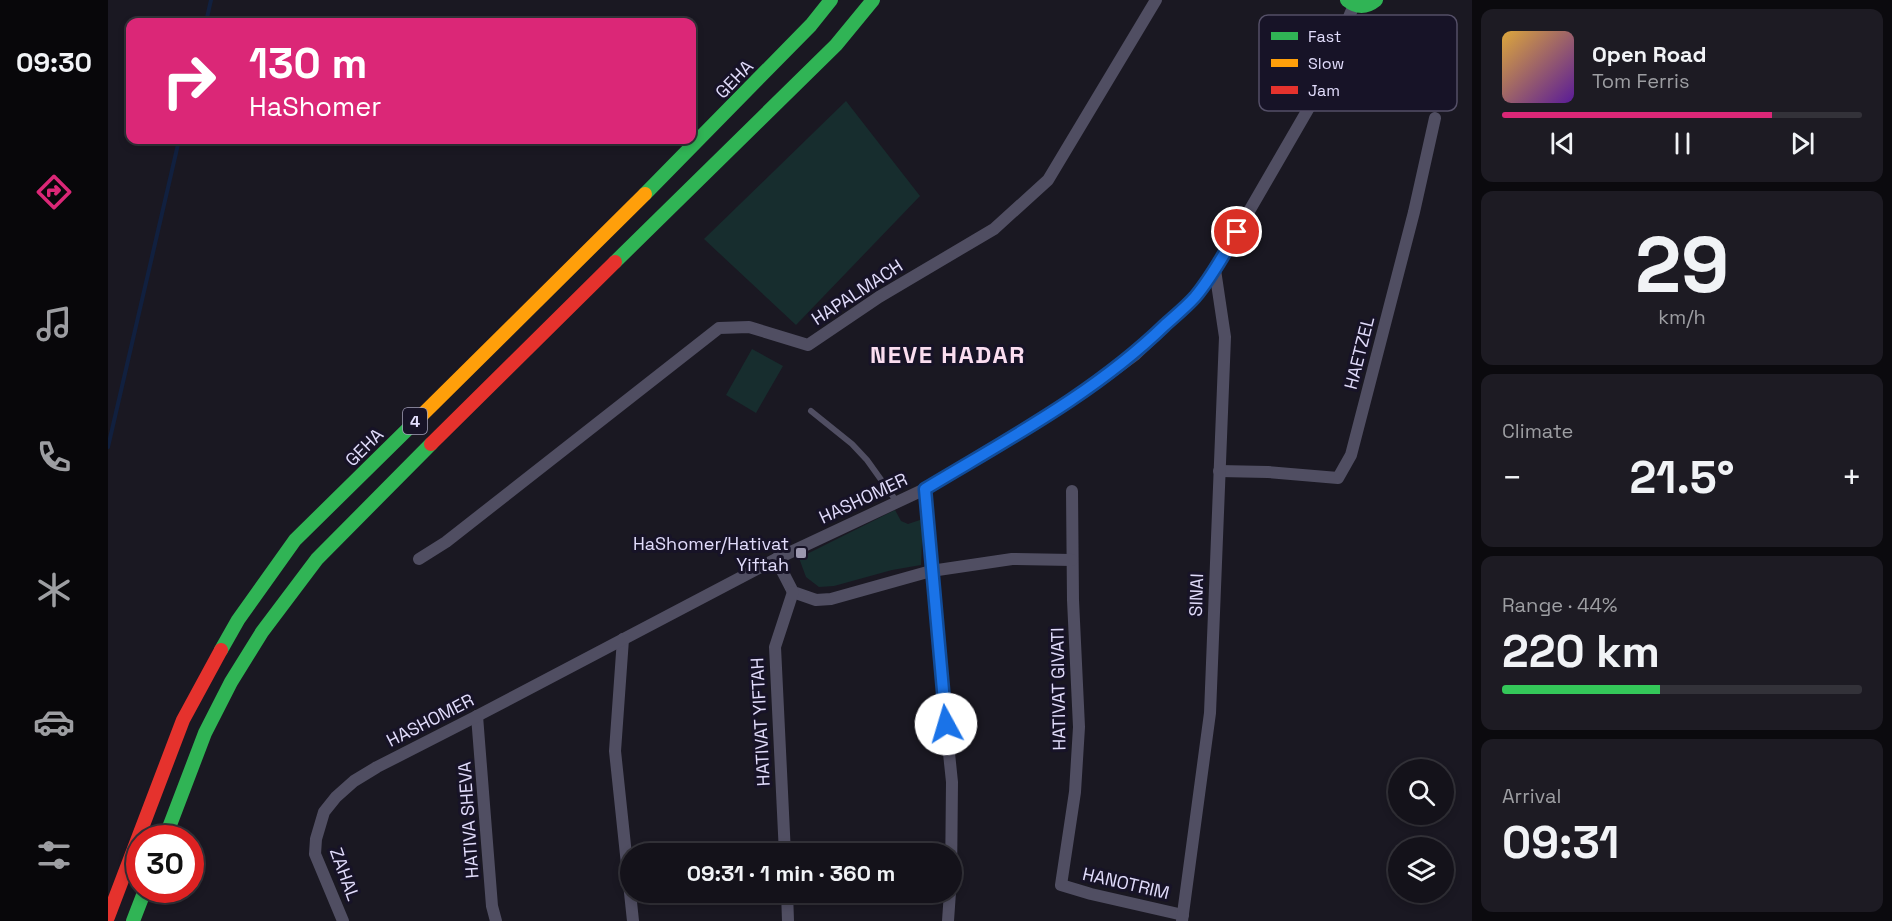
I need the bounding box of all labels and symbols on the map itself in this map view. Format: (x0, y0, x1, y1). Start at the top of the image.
legend (1259, 15, 1457, 111)
text: Fast (1308, 26, 1341, 47)
text: Slow (1308, 53, 1344, 74)
street label: GEHA (710, 55, 758, 103)
text: Jam (1308, 80, 1340, 101)
pin (1211, 206, 1262, 257)
street label: HAPALMACH (807, 254, 907, 330)
street label: HAETZEL (1339, 314, 1379, 392)
district label: NEVE HADAR (870, 339, 1026, 370)
road number: 4 (403, 408, 427, 434)
street label: GEHA (340, 423, 388, 471)
street label: HASHOMER (815, 467, 911, 529)
place label: HaShomer/Hativat Yiftah (633, 532, 789, 576)
marker: HaShomer/Hativat Yiftah (794, 546, 808, 560)
street label: SINAI (1184, 573, 1208, 617)
street label: HATIVAT GIVATI (1045, 627, 1071, 751)
street label: HATIVAT YIFTAH (745, 657, 775, 787)
street label: HASHOMER (382, 688, 478, 752)
position arrow (914, 692, 978, 756)
street label: HATIVA SHEVA (452, 761, 484, 879)
speed limit sign: 30 (126, 825, 204, 903)
street label: ZAHAL (325, 844, 365, 904)
street label: HANOTRIM (1080, 862, 1172, 904)

